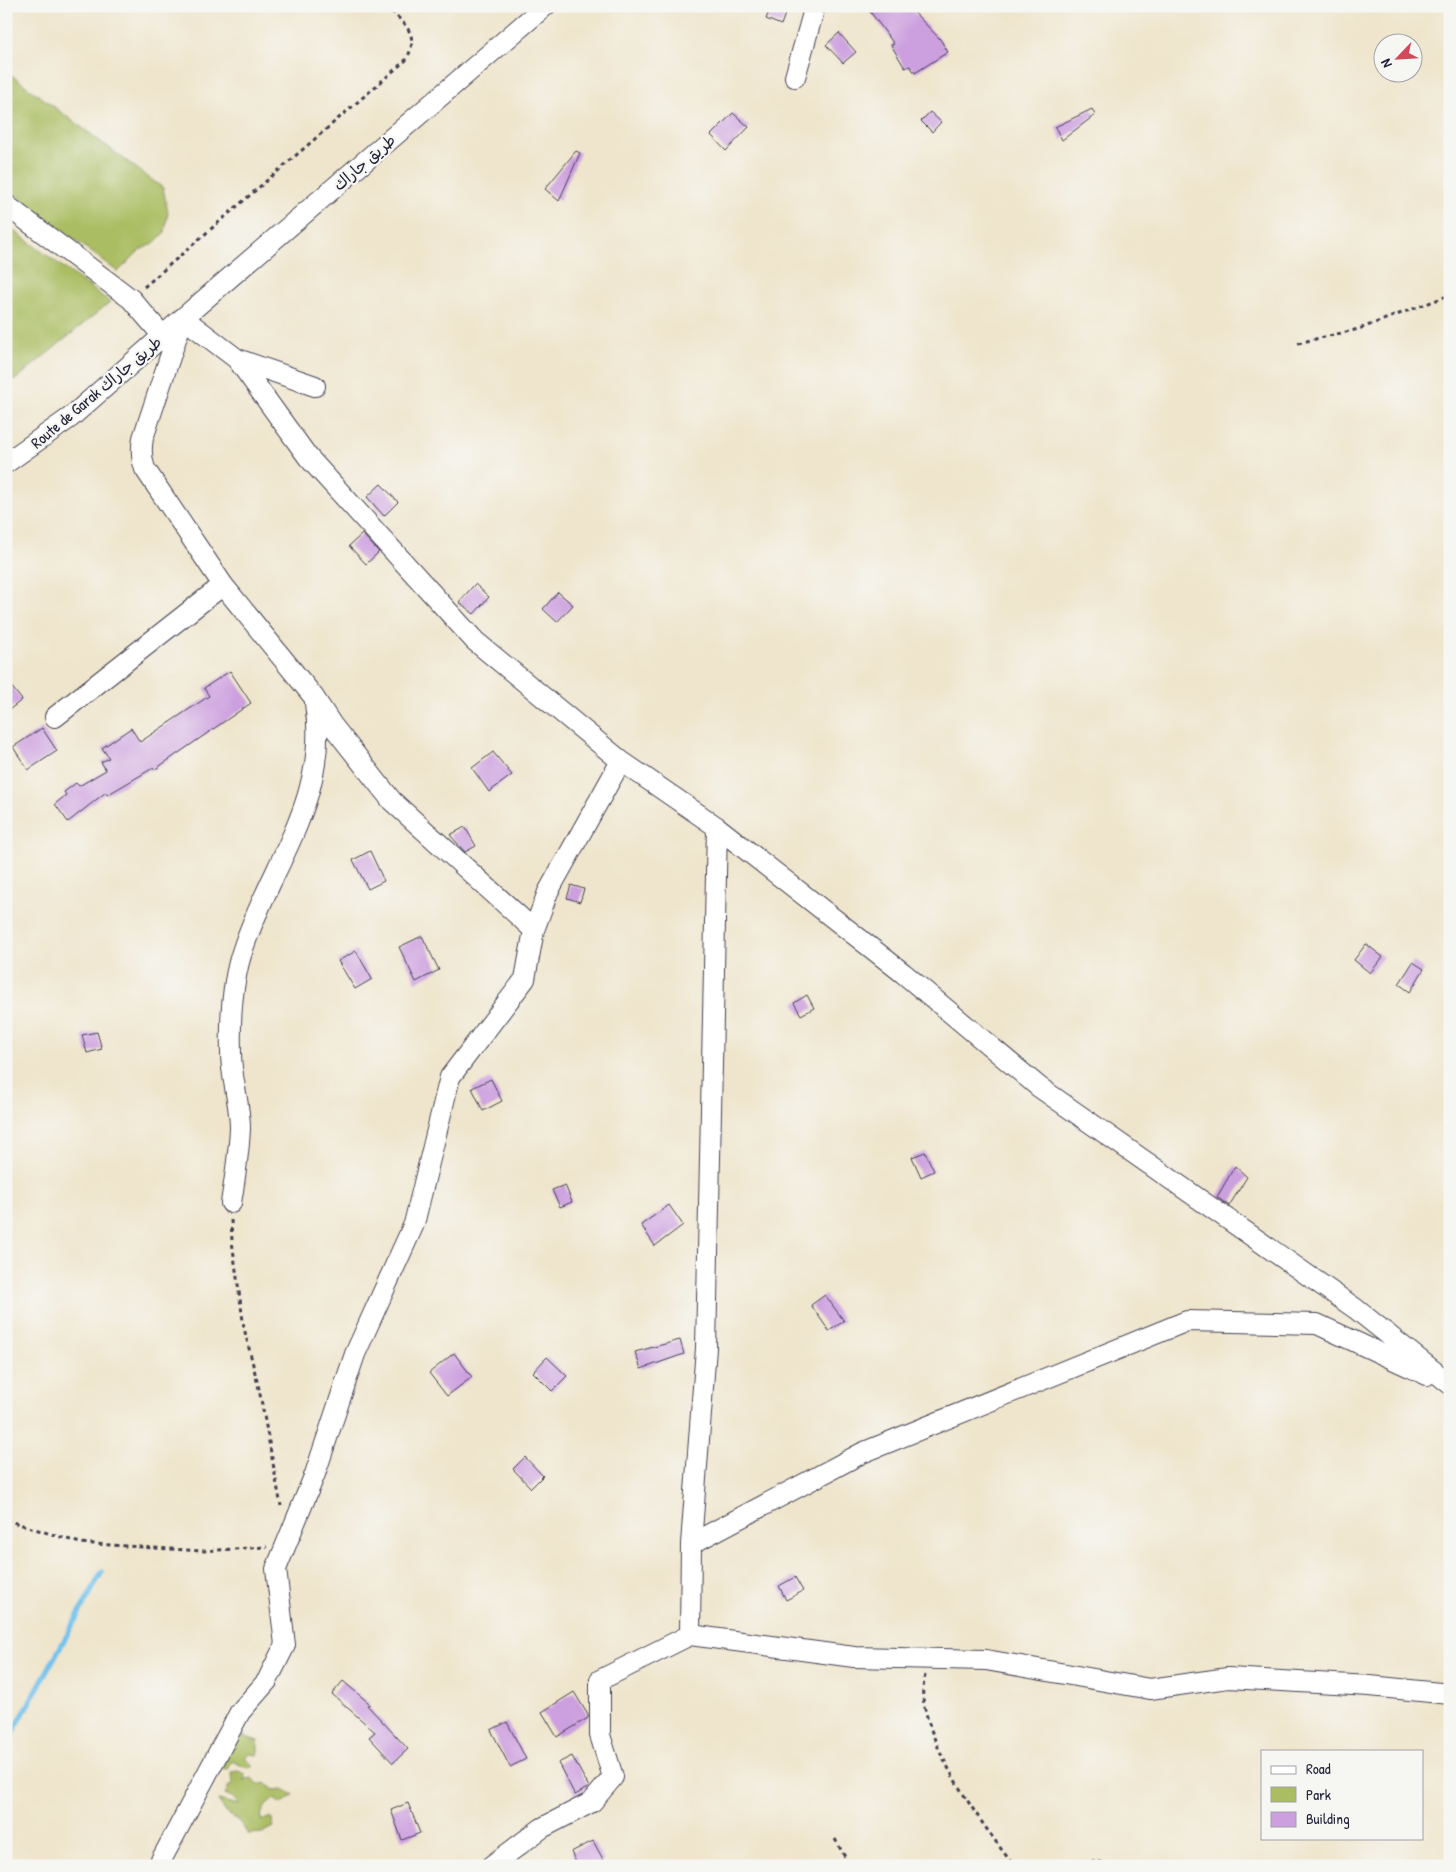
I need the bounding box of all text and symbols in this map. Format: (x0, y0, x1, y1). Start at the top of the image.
north arrow (1374, 32, 1424, 82)
text: N (1375, 56, 1396, 71)
street label: طريق جاراك (328, 129, 400, 195)
street label: Route de Garak طريق جاراك (26, 331, 166, 453)
legend (1261, 1750, 1424, 1840)
text: Road (1306, 1758, 1331, 1779)
text: Park (1306, 1784, 1331, 1805)
text: Building (1306, 1808, 1350, 1829)

